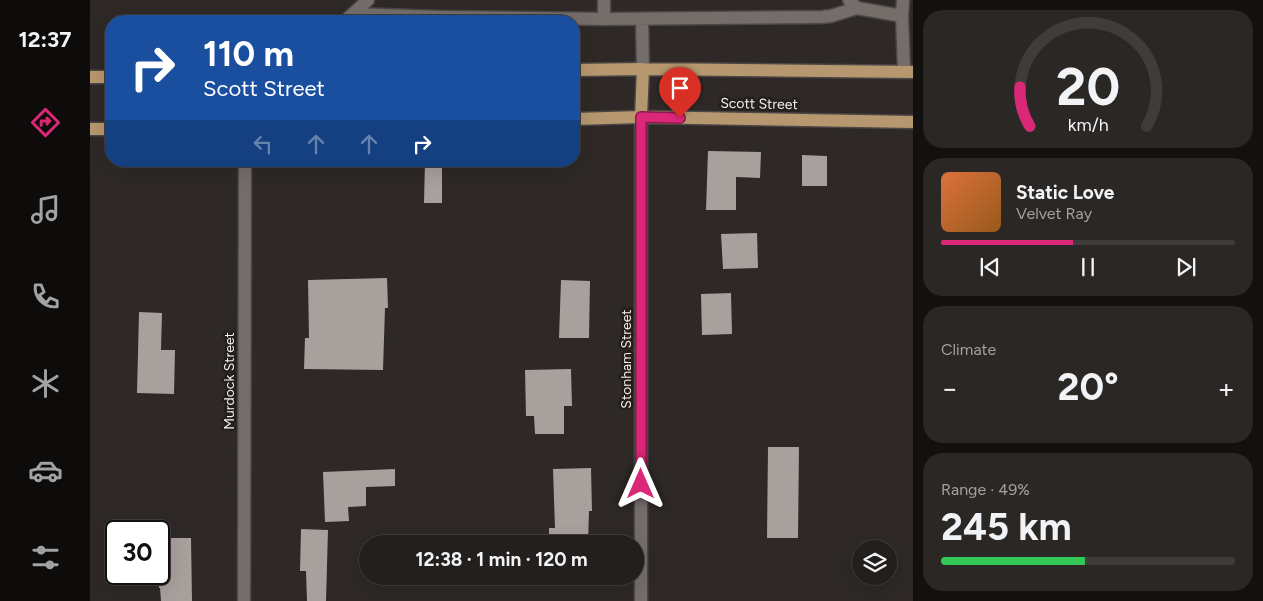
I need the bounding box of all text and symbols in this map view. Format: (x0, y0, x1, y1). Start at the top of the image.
text: 12:37 (18, 26, 72, 53)
text: 110 m (203, 33, 294, 75)
icon: right (120, 35, 185, 100)
text: 20 (1056, 56, 1120, 118)
pin (659, 67, 701, 118)
icon: arrive (666, 74, 694, 102)
text: Scott Street (203, 75, 325, 102)
street label: Scott Street (720, 95, 798, 113)
icon: directions (28, 105, 63, 140)
text: km/h (1068, 114, 1108, 135)
icon: left (249, 130, 277, 158)
icon: ahead (302, 130, 330, 158)
icon: ahead (355, 130, 383, 158)
icon: right (408, 130, 436, 158)
text: Static Love (1016, 181, 1114, 204)
icon: music (28, 192, 63, 227)
text: Velvet Ray (1016, 204, 1092, 223)
icon: previous (976, 253, 1004, 281)
icon: pause (1074, 253, 1102, 281)
icon: next (1172, 253, 1200, 281)
icon: phone (28, 279, 63, 314)
street label: Stonham Street (618, 309, 635, 409)
street label: Murdock Street (221, 332, 238, 430)
text: Climate (941, 340, 996, 359)
text: 20° (1058, 364, 1119, 410)
icon: climate (28, 366, 63, 401)
text: − (941, 371, 958, 405)
text: + (1218, 371, 1235, 405)
icon: car (28, 453, 63, 488)
position arrow (614, 457, 666, 509)
text: Range · 49% (941, 480, 1030, 499)
text: 245 km (941, 504, 1072, 550)
speed limit sign: 30 (105, 520, 170, 585)
icon: filters (28, 540, 63, 575)
map controls (852, 540, 897, 585)
button: layers (852, 540, 897, 585)
text: 12:38 · 1 min · 120 m (415, 548, 588, 571)

